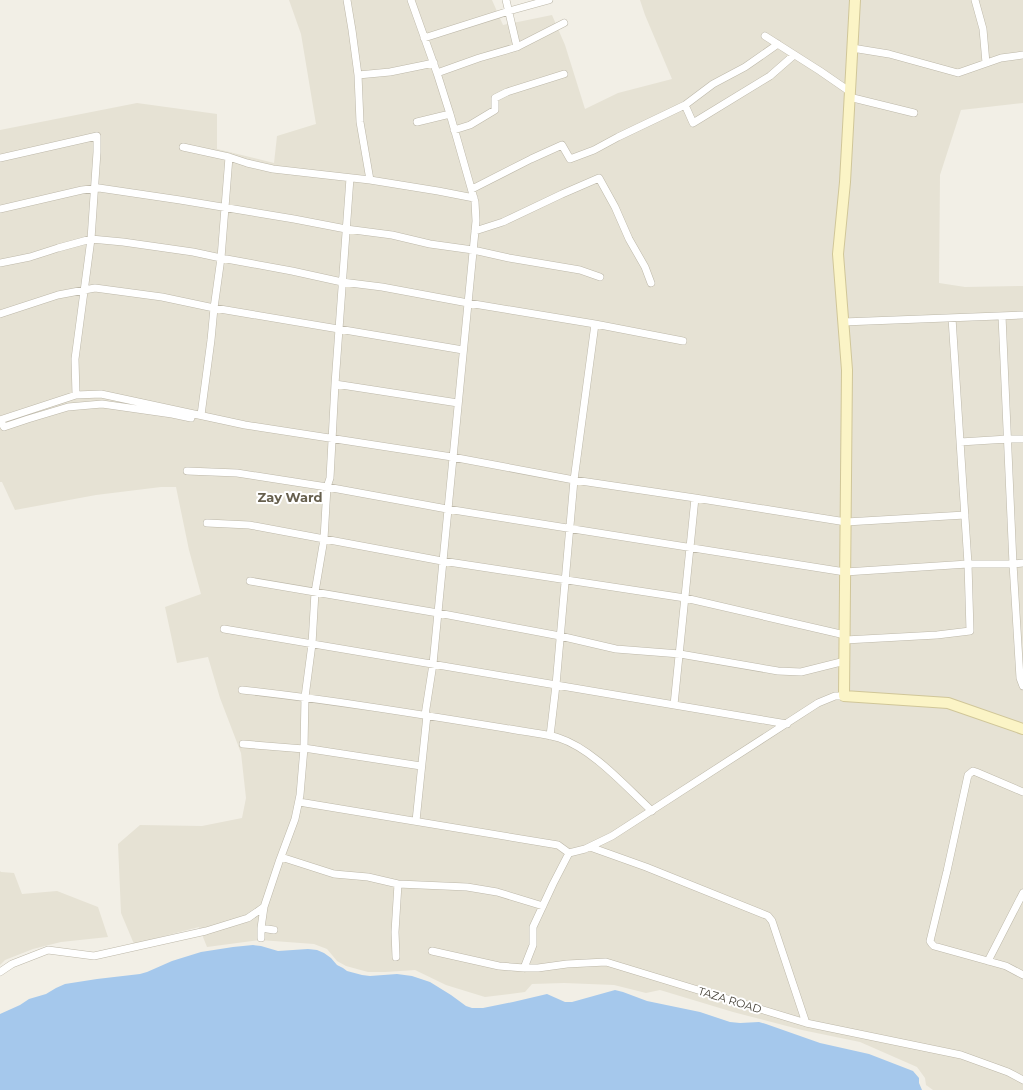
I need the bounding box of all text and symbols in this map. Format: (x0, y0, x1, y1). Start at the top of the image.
district label: Zay Ward (257, 489, 323, 505)
street label: TAZA ROAD (696, 984, 764, 1016)

